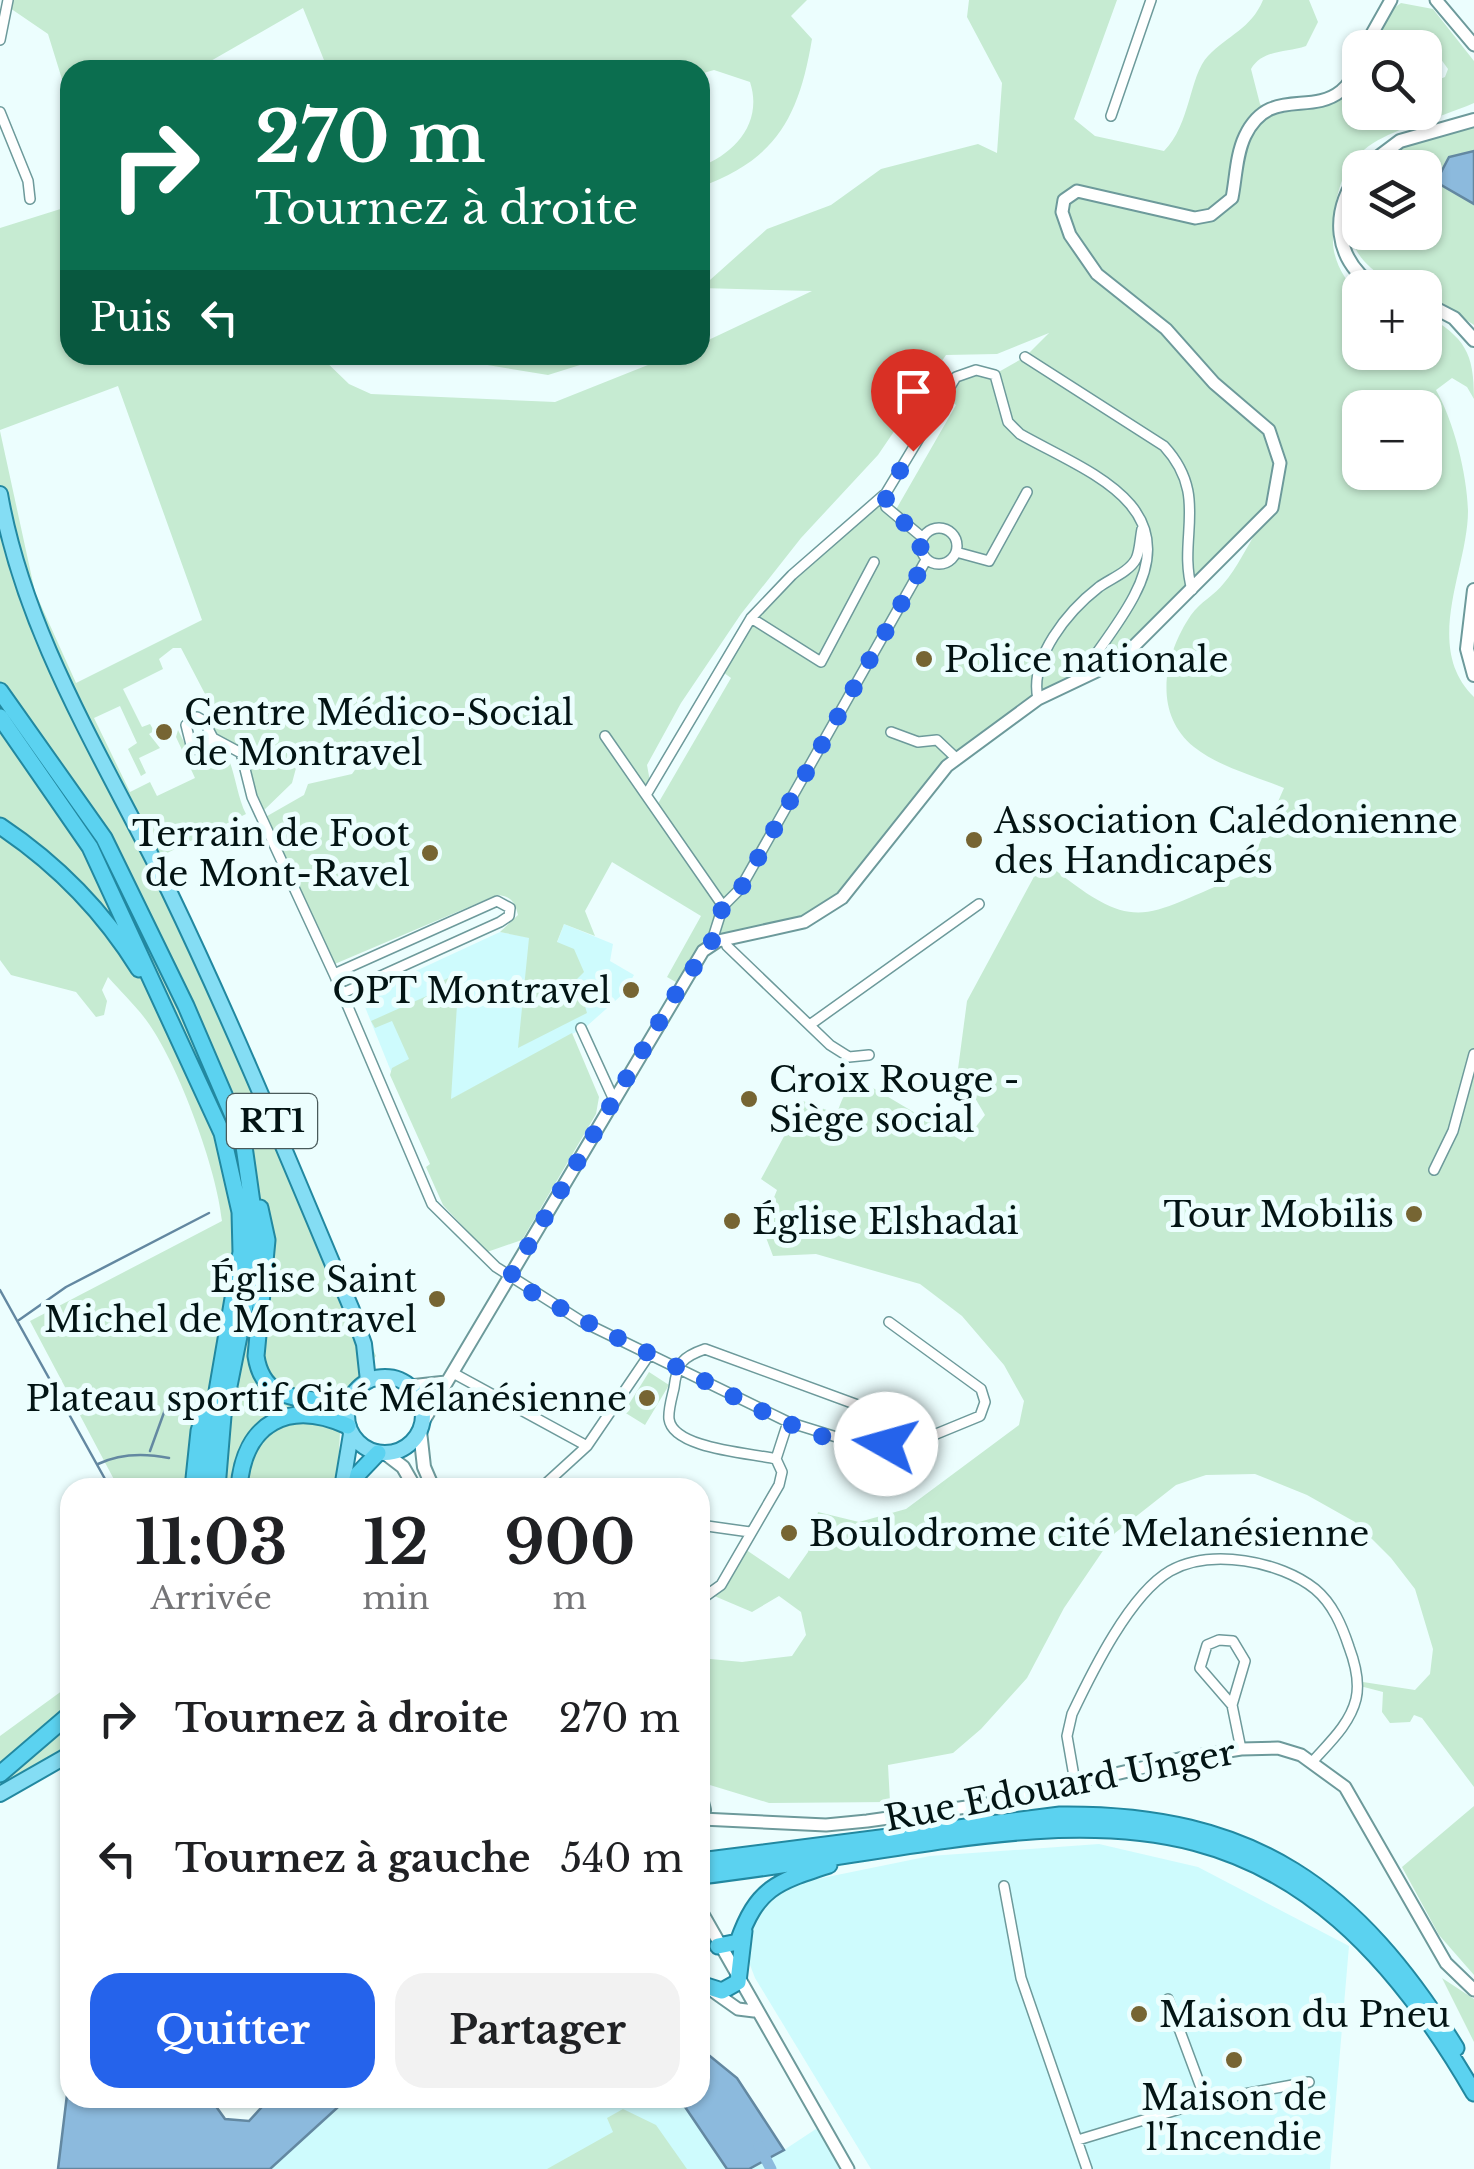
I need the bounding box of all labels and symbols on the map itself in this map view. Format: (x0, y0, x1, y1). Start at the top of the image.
pin (871, 349, 956, 452)
place label: Police nationale (944, 638, 1229, 681)
marker: Police nationale (913, 648, 935, 670)
place label: Centre Médico-Social de Montravel (184, 691, 574, 774)
marker: Centre Médico-Social de Montravel (153, 721, 175, 743)
place label: Association Calédonienne des Handicapés (993, 799, 1458, 882)
place label: Terrain de Foot de Mont-Ravel (132, 812, 410, 895)
marker: Association Calédonienne des Handicapés (963, 829, 985, 851)
marker: Terrain de Foot de Mont-Ravel (419, 842, 441, 864)
place label: OPT Montravel (332, 969, 611, 1012)
marker: OPT Montravel (620, 979, 642, 1001)
place label: Croix Rouge - Siège social (769, 1058, 1020, 1141)
marker: Croix Rouge - Siège social (738, 1088, 760, 1110)
road number: RT1 (227, 1094, 317, 1148)
place label: Tour Mobilis (1163, 1193, 1394, 1236)
place label: Église Elshadai (752, 1200, 1019, 1243)
marker: Tour Mobilis (1403, 1203, 1425, 1225)
marker: Église Elshadai (721, 1210, 743, 1232)
place label: Église Saint Michel de Montravel (44, 1258, 417, 1341)
marker: Église Saint Michel de Montravel (426, 1288, 448, 1310)
place label: Plateau sportif Cité Mélanésienne (25, 1377, 627, 1420)
marker: Plateau sportif Cité Mélanésienne (636, 1387, 658, 1409)
position arrow (834, 1392, 938, 1496)
place label: Boulodrome cité Melanésienne (809, 1512, 1369, 1555)
marker: Boulodrome cité Melanésienne (778, 1522, 800, 1544)
street label: Rue Edouard Unger (881, 1730, 1239, 1840)
place label: Maison du Pneu (1159, 1993, 1450, 2036)
marker: Maison du Pneu (1128, 2003, 1150, 2025)
marker: Maison de l'Incendie (1223, 2049, 1245, 2071)
place label: Maison de l'Incendie (1141, 2076, 1327, 2159)

